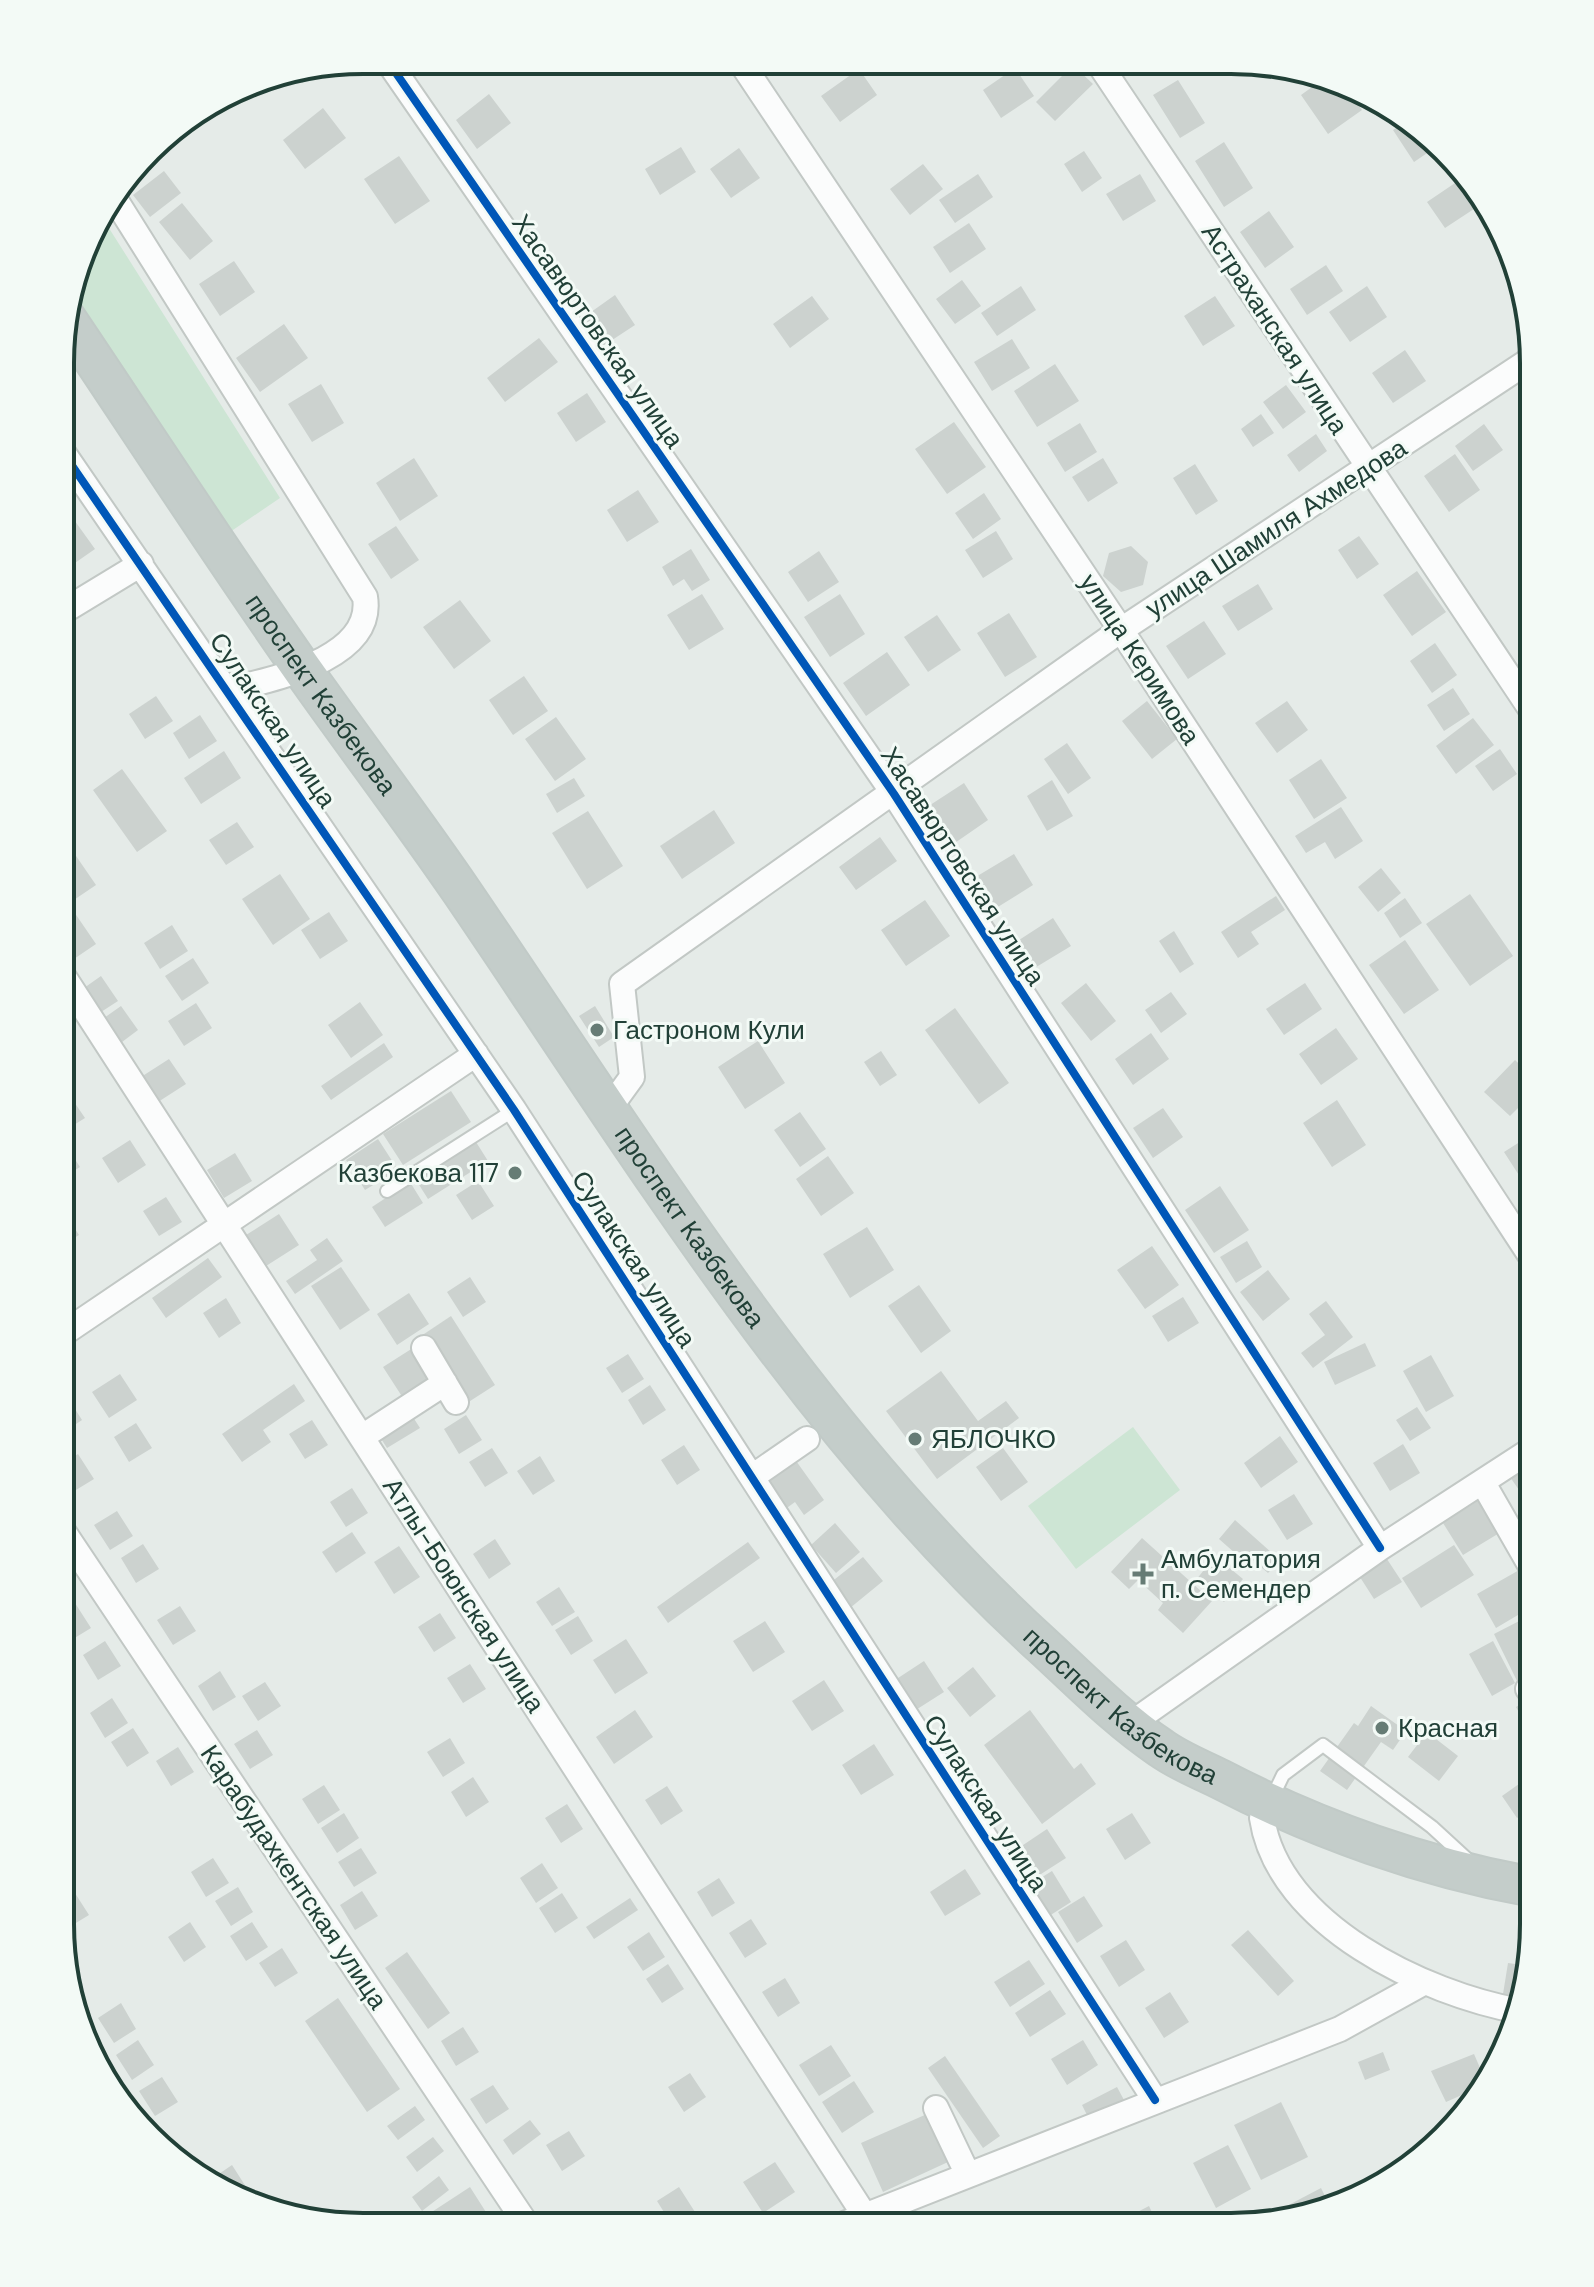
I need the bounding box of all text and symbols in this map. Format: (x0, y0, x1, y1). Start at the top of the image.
street label: Хасавюртовская улица (504, 207, 692, 455)
street label: Астраханская улица (1194, 217, 1356, 441)
street label: улица Шамиля Ахмедова (1139, 430, 1414, 625)
street label: улица Керимова (1072, 567, 1208, 751)
street label: проспект Казбекова (238, 587, 405, 802)
street label: Сулакская улица (202, 626, 345, 815)
street label: Хасавюртовская улица (873, 740, 1053, 992)
place label: Гастроном Кули (613, 1013, 805, 1047)
marker: Гастроном Кули (588, 1021, 606, 1039)
street label: проспект Казбекова (607, 1119, 773, 1335)
place label: Казбекова 117 (338, 1156, 499, 1190)
marker: Казбекова 117 (506, 1164, 524, 1182)
street label: Сулакская улица (564, 1164, 704, 1354)
place label: ЯБЛОЧКО (931, 1422, 1056, 1456)
marker: ЯБЛОЧКО (906, 1430, 924, 1448)
street label: Атлы-Боюнская улица (375, 1471, 553, 1719)
place label: Амбулатория п. Семендер (1161, 1542, 1321, 1606)
marker: Амбулатория п. Семендер (1132, 1563, 1154, 1585)
street label: проспект Казбекова (1016, 1619, 1224, 1793)
street label: Сулакская улица (916, 1708, 1056, 1898)
place label: Красная (1398, 1711, 1498, 1745)
marker: Красная (1373, 1719, 1391, 1737)
street label: Карабудахкентская улица (193, 1738, 396, 2016)

